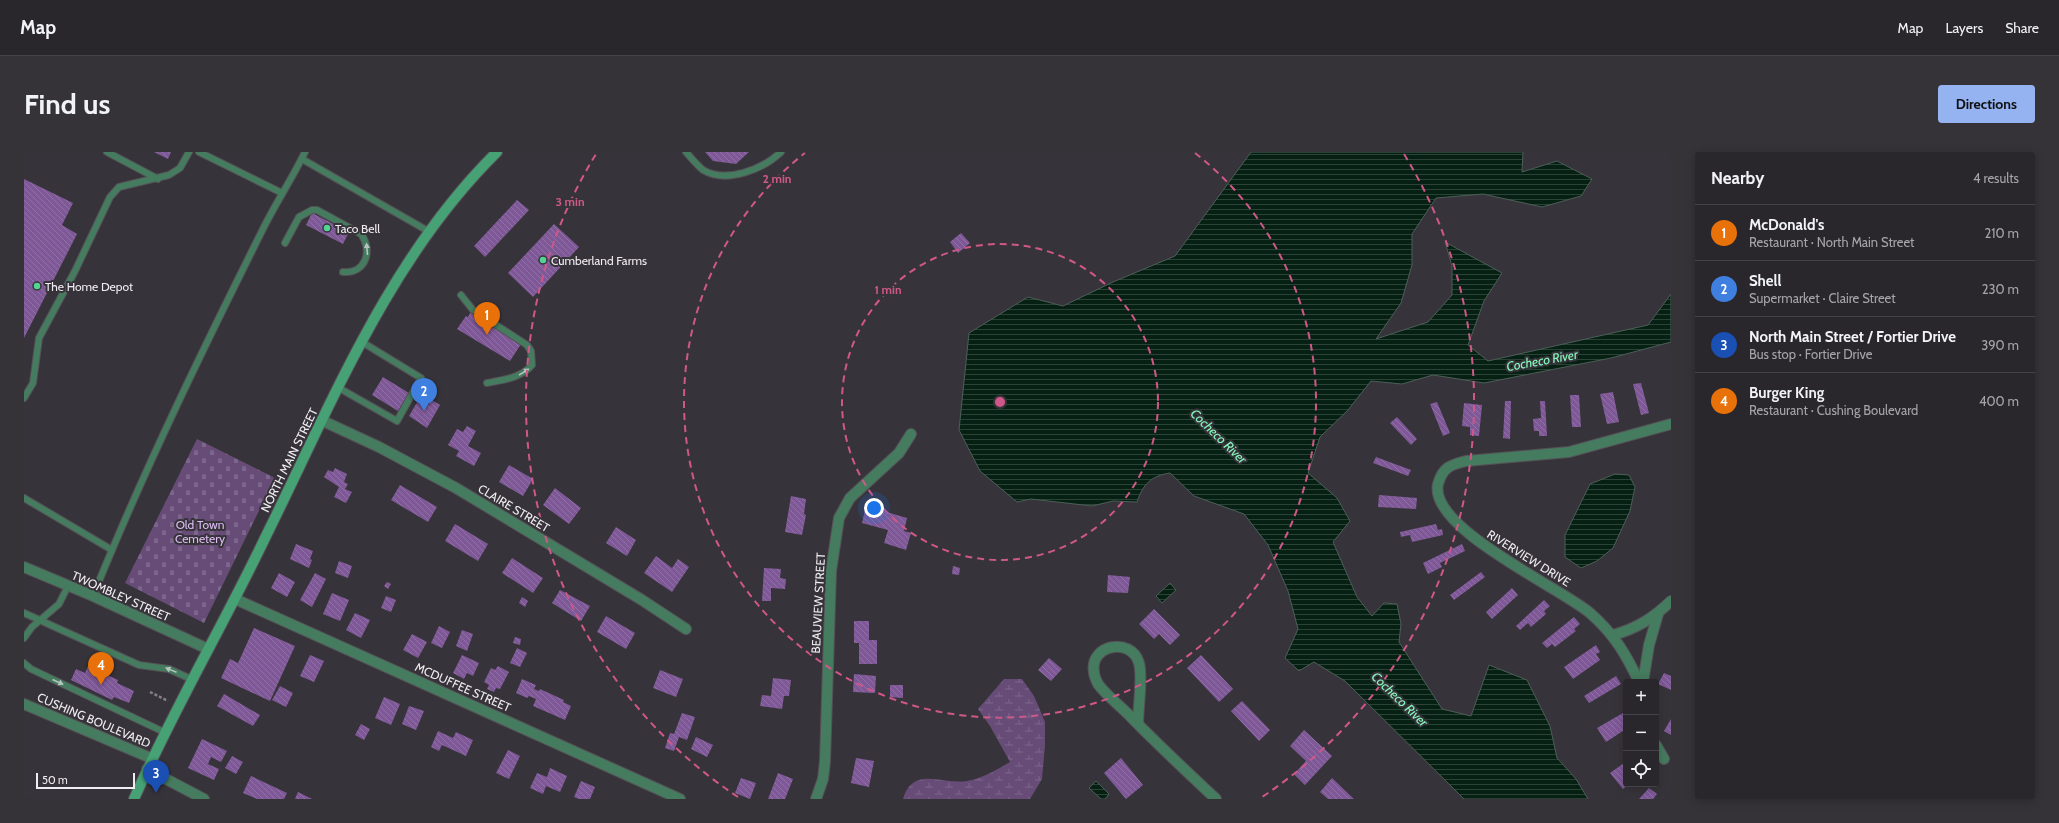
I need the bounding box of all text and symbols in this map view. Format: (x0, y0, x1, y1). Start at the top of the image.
text: Map (20, 16, 56, 39)
text: Map (1898, 19, 1923, 37)
text: Layers (1945, 19, 1983, 37)
text: Share (2005, 19, 2039, 37)
button: Directions (1938, 85, 2035, 123)
text: Find us (24, 87, 110, 121)
text: Nearby (1711, 168, 1764, 188)
text: 4 results (1973, 170, 2019, 186)
text: 2 min (763, 171, 791, 186)
text: 3 min (555, 194, 585, 209)
text: McDonald's (1749, 216, 1824, 234)
place label: Taco Bell (335, 221, 380, 236)
marker: Taco Bell (322, 223, 332, 233)
text: 1 (1722, 225, 1726, 241)
text: 210 m (1985, 225, 2019, 241)
text: Restaurant · North Main Street (1749, 234, 1914, 250)
one-way arrow (363, 243, 370, 255)
place label: Cumberland Farms (551, 253, 647, 268)
marker: Cumberland Farms (538, 255, 548, 265)
text: Shell (1749, 272, 1782, 290)
place label: The Home Depot (45, 279, 133, 294)
marker: The Home Depot (32, 281, 42, 291)
text: 2 (1721, 281, 1727, 297)
text: 230 m (1982, 281, 2019, 297)
text: 1 min (874, 282, 902, 297)
text: Supermarket · Claire Street (1749, 290, 1896, 306)
pin: 1 (474, 302, 500, 335)
text: North Main Street / Fortier Drive (1749, 328, 1956, 346)
text: 3 (1720, 337, 1728, 353)
text: 390 m (1981, 337, 2019, 353)
water label: Cocheco River (1505, 346, 1580, 374)
text: Bus stop · Fortier Drive (1749, 346, 1872, 362)
one-way arrow (518, 368, 530, 375)
pin: 2 (411, 378, 437, 411)
text: Burger King (1749, 384, 1824, 402)
text: 4 (1720, 393, 1728, 409)
text: 400 m (1979, 393, 2019, 409)
centre of rings (993, 395, 1007, 409)
text: Restaurant · Cushing Boulevard (1749, 402, 1918, 418)
street label: NORTH MAIN STREET (257, 405, 321, 515)
water label: Cocheco River (1188, 405, 1251, 467)
street label: CLAIRE STREET (476, 481, 553, 536)
your location (864, 498, 884, 518)
park label: Old Town Cemetery (175, 517, 225, 546)
street label: RIVERVIEW DRIVE (1485, 526, 1574, 590)
street label: BEAUVIEW STREET (808, 552, 828, 654)
street label: TWOMBLEY STREET (69, 568, 173, 625)
pin: 4 (88, 652, 114, 685)
street label: MCDUFFEE STREET (413, 659, 514, 715)
one-way arrow (165, 667, 177, 673)
water label: Cocheco River (1369, 668, 1432, 730)
one-way arrow (52, 679, 64, 685)
map controls (1623, 679, 1659, 787)
button: + (1623, 679, 1659, 715)
street label: CUSHING BOULEVARD (35, 689, 153, 751)
button: − (1623, 715, 1659, 751)
button: locate (1623, 751, 1659, 787)
pin: 3 (143, 760, 169, 793)
scale bar (36, 771, 135, 790)
text: 50 m (42, 773, 68, 787)

